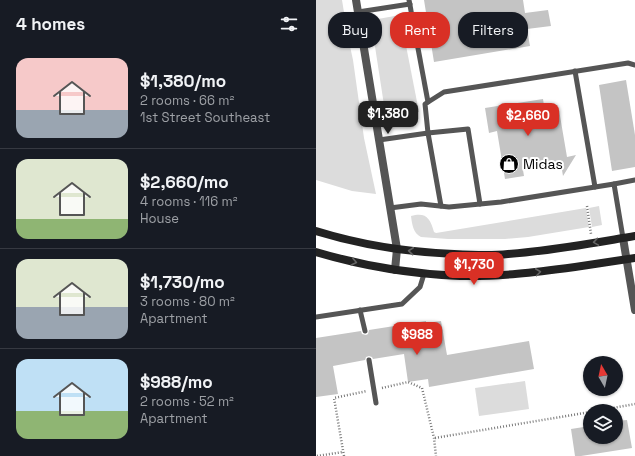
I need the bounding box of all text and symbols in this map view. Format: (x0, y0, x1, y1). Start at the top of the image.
chip: Buy (328, 12, 382, 48)
chip: Rent (390, 12, 450, 48)
chip: Filters (458, 12, 528, 48)
text: 4 homes (16, 13, 85, 35)
icon: filters (278, 13, 300, 35)
text: $1,380/mo (140, 70, 226, 92)
icon: home (48, 74, 96, 122)
text: 2 rooms · 66 m² (140, 92, 234, 109)
pin: $1,380 (355, 101, 421, 135)
pin: $2,660 (495, 103, 561, 137)
text: $1,380 (367, 105, 409, 122)
text: $2,660 (506, 107, 550, 124)
text: 1st Street Southeast (140, 109, 270, 126)
shop icon: Midas (498, 153, 520, 175)
place label: Midas (523, 155, 563, 173)
text: $2,660/mo (140, 171, 229, 193)
icon: home (48, 175, 96, 223)
text: 4 rooms · 116 m² (140, 193, 237, 210)
text: House (140, 210, 179, 227)
one-way arrow (593, 237, 600, 246)
one-way arrow (408, 247, 415, 256)
pin: $1,730 (441, 252, 507, 286)
text: $1,730 (454, 256, 494, 273)
one-way arrow (350, 257, 357, 266)
one-way arrow (535, 268, 541, 277)
text: $1,730/mo (140, 271, 225, 293)
icon: home (48, 275, 96, 323)
text: 3 rooms · 80 m² (140, 293, 235, 310)
text: Apartment (140, 310, 208, 327)
pin: $988 (393, 322, 441, 356)
text: $988 (401, 326, 433, 343)
north arrow (583, 356, 623, 396)
map controls (583, 356, 623, 444)
text: $988/mo (140, 371, 213, 393)
icon: home (48, 375, 96, 423)
text: 2 rooms · 52 m² (140, 393, 234, 410)
button: layers (583, 404, 623, 444)
text: Apartment (140, 410, 208, 427)

